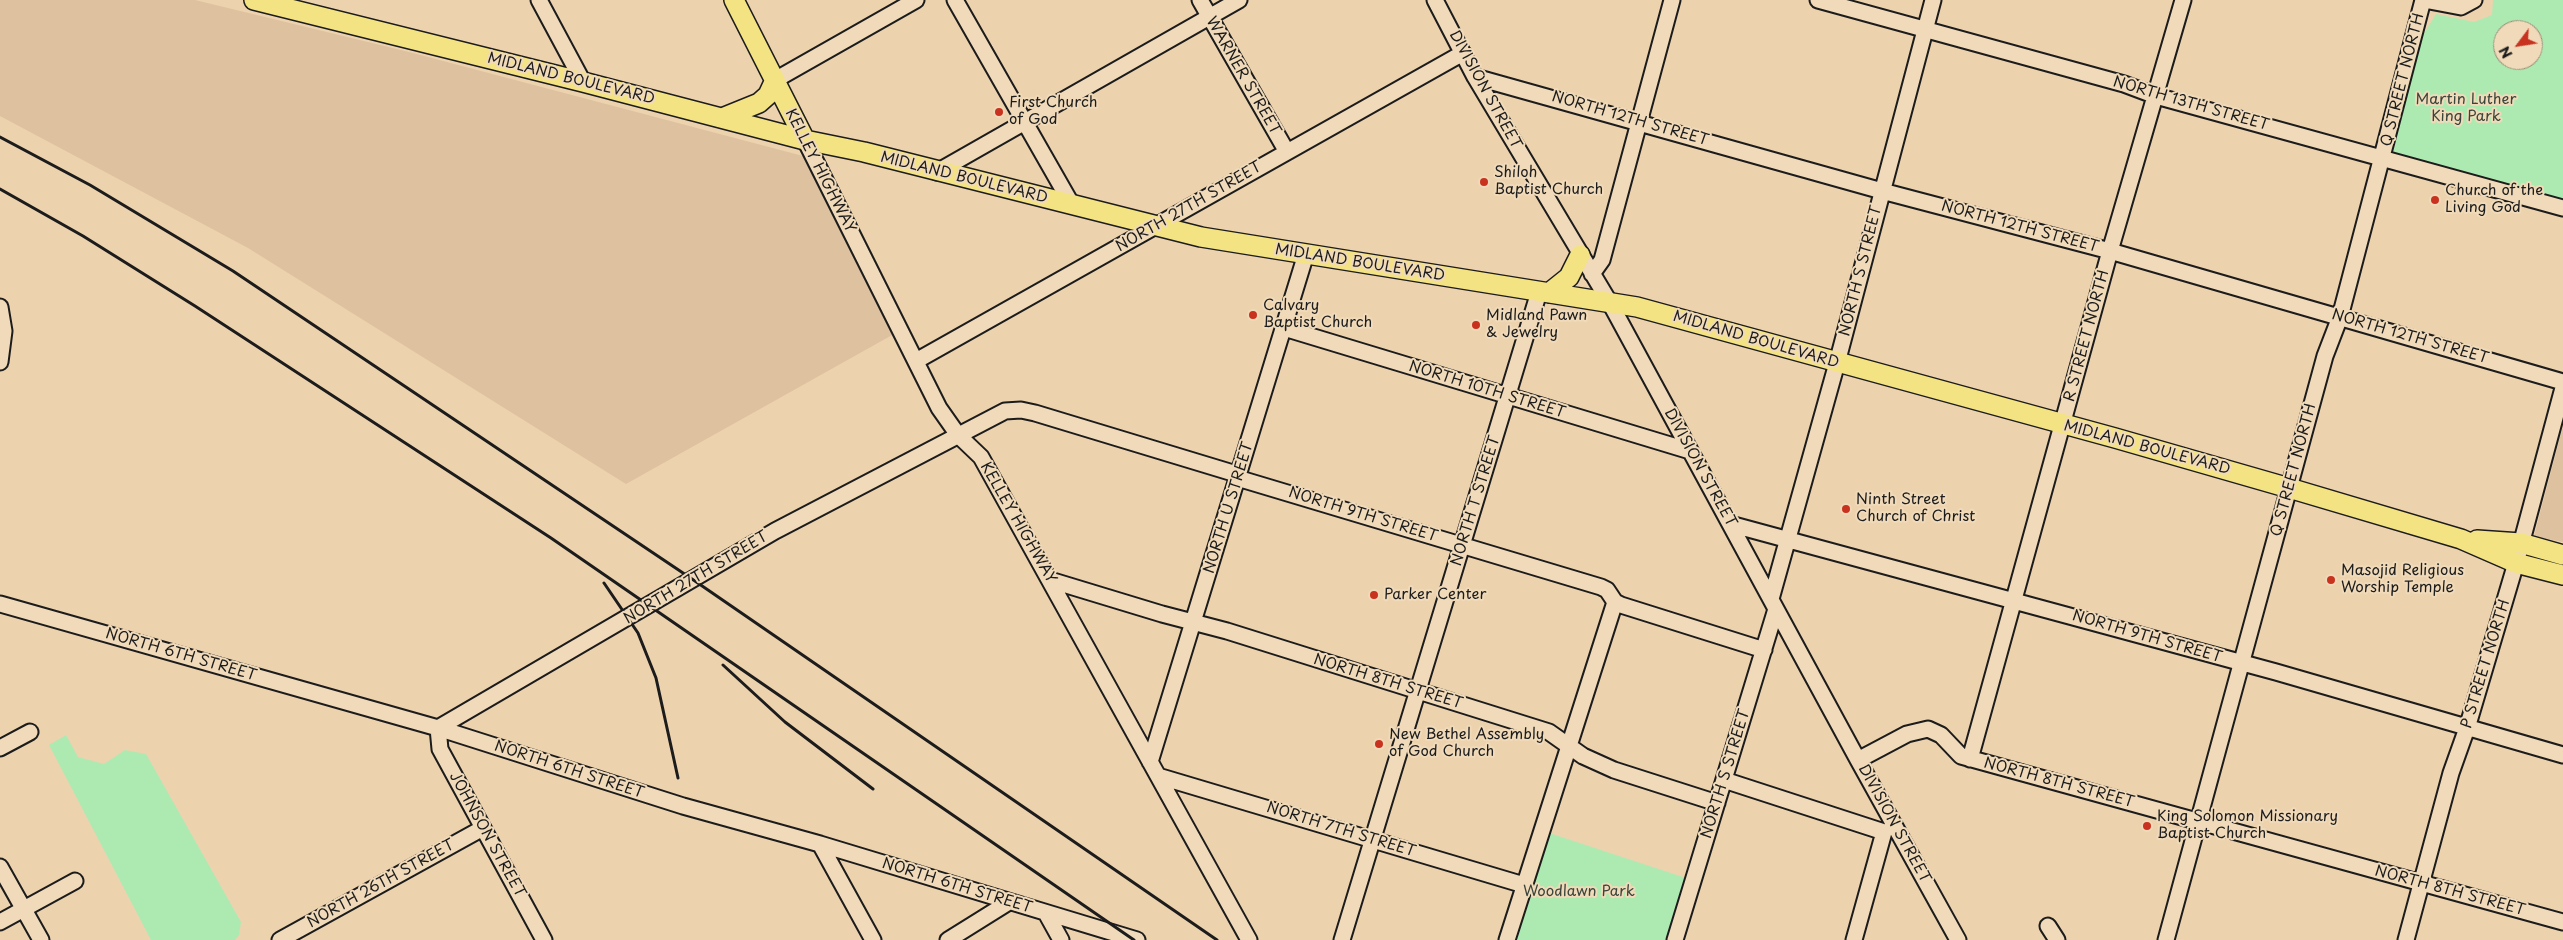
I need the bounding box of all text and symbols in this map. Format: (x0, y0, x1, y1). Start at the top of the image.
street label: Q STREET NORTH (2378, 11, 2428, 149)
street label: WARNER STREET (1202, 14, 1284, 138)
north arrow (2493, 20, 2543, 70)
street label: DIVISION STREET (1445, 28, 1525, 152)
text: N (2494, 42, 2517, 63)
street label: MIDLAND BOULEVARD (486, 50, 656, 108)
street label: NORTH 13TH STREET (2111, 73, 2271, 135)
street label: NORTH 12TH STREET (1550, 88, 1710, 150)
park label: Martin Luther King Park (2416, 91, 2516, 126)
place label: First Church of God (1009, 94, 1097, 129)
street label: KELLEY HIGHWAY (781, 106, 859, 236)
marker: First Church of God (993, 106, 1005, 118)
street label: MIDLAND BOULEVARD (879, 149, 1049, 207)
street label: NORTH 27TH STREET (1113, 158, 1265, 256)
place label: Shiloh Baptist Church (1494, 164, 1603, 199)
marker: Shiloh Baptist Church (1478, 176, 1490, 188)
place label: Church of the Living God (2445, 182, 2543, 217)
marker: Church of the Living God (2429, 194, 2441, 206)
street label: NORTH 12TH STREET (1939, 197, 2101, 257)
street label: NORTH S STREET (1836, 204, 1886, 338)
street label: MIDLAND BOULEVARD (1274, 241, 1446, 285)
street label: R STREET NORTH (2061, 268, 2113, 404)
place label: Calvary Baptist Church (1263, 297, 1372, 332)
street label: NORTH 12TH STREET (2330, 306, 2490, 368)
place label: Midland Pawn & Jewelry (1486, 307, 1587, 342)
street label: MIDLAND BOULEVARD (1671, 308, 1841, 372)
marker: Calvary Baptist Church (1247, 309, 1259, 321)
marker: Midland Pawn & Jewelry (1470, 319, 1482, 331)
street label: NORTH 10TH STREET (1407, 358, 1567, 422)
street label: Q STREET NORTH (2268, 402, 2320, 538)
street label: DIVISION STREET (1660, 406, 1740, 530)
street label: MIDLAND BOULEVARD (2062, 417, 2232, 479)
street label: NORTH T STREET (1448, 434, 1504, 568)
street label: NORTH U STREET (1200, 440, 1258, 576)
street label: KELLEY HIGHWAY (976, 459, 1060, 587)
street label: NORTH 9TH STREET (1286, 484, 1440, 546)
place label: Ninth Street Church of Christ (1856, 491, 1975, 526)
marker: Ninth Street Church of Christ (1840, 503, 1852, 515)
street label: NORTH 27TH STREET (621, 528, 771, 628)
place label: Masojid Religious Worship Temple (2341, 562, 2464, 597)
marker: Masojid Religious Worship Temple (2325, 574, 2337, 586)
place label: Parker Center (1384, 586, 1486, 604)
marker: Parker Center (1368, 589, 1380, 601)
street label: P STREET NORTH (2458, 597, 2514, 731)
street label: NORTH 9TH STREET (2070, 607, 2224, 667)
street label: NORTH 6TH STREET (104, 625, 258, 685)
street label: NORTH 8TH STREET (1311, 651, 1465, 713)
street label: NORTH S STREET (1698, 707, 1754, 841)
place label: New Bethel Assembly of God Church (1389, 726, 1544, 761)
street label: NORTH 6TH STREET (492, 737, 646, 803)
marker: New Bethel Assembly of God Church (1373, 738, 1385, 750)
street label: NORTH 8TH STREET (1982, 754, 2136, 812)
street label: DIVISION STREET (1854, 762, 1934, 886)
street label: JOHNSON STREET (445, 769, 529, 901)
street label: NORTH 7TH STREET (1264, 799, 1418, 861)
place label: King Solomon Missionary Baptist Church (2157, 808, 2338, 843)
marker: King Solomon Missionary Baptist Church (2141, 820, 2153, 832)
street label: NORTH 26TH STREET (304, 836, 458, 932)
street label: NORTH 6TH STREET (880, 855, 1034, 917)
street label: NORTH 8TH STREET (2373, 862, 2527, 920)
park label: Woodlawn Park (1523, 883, 1635, 901)

